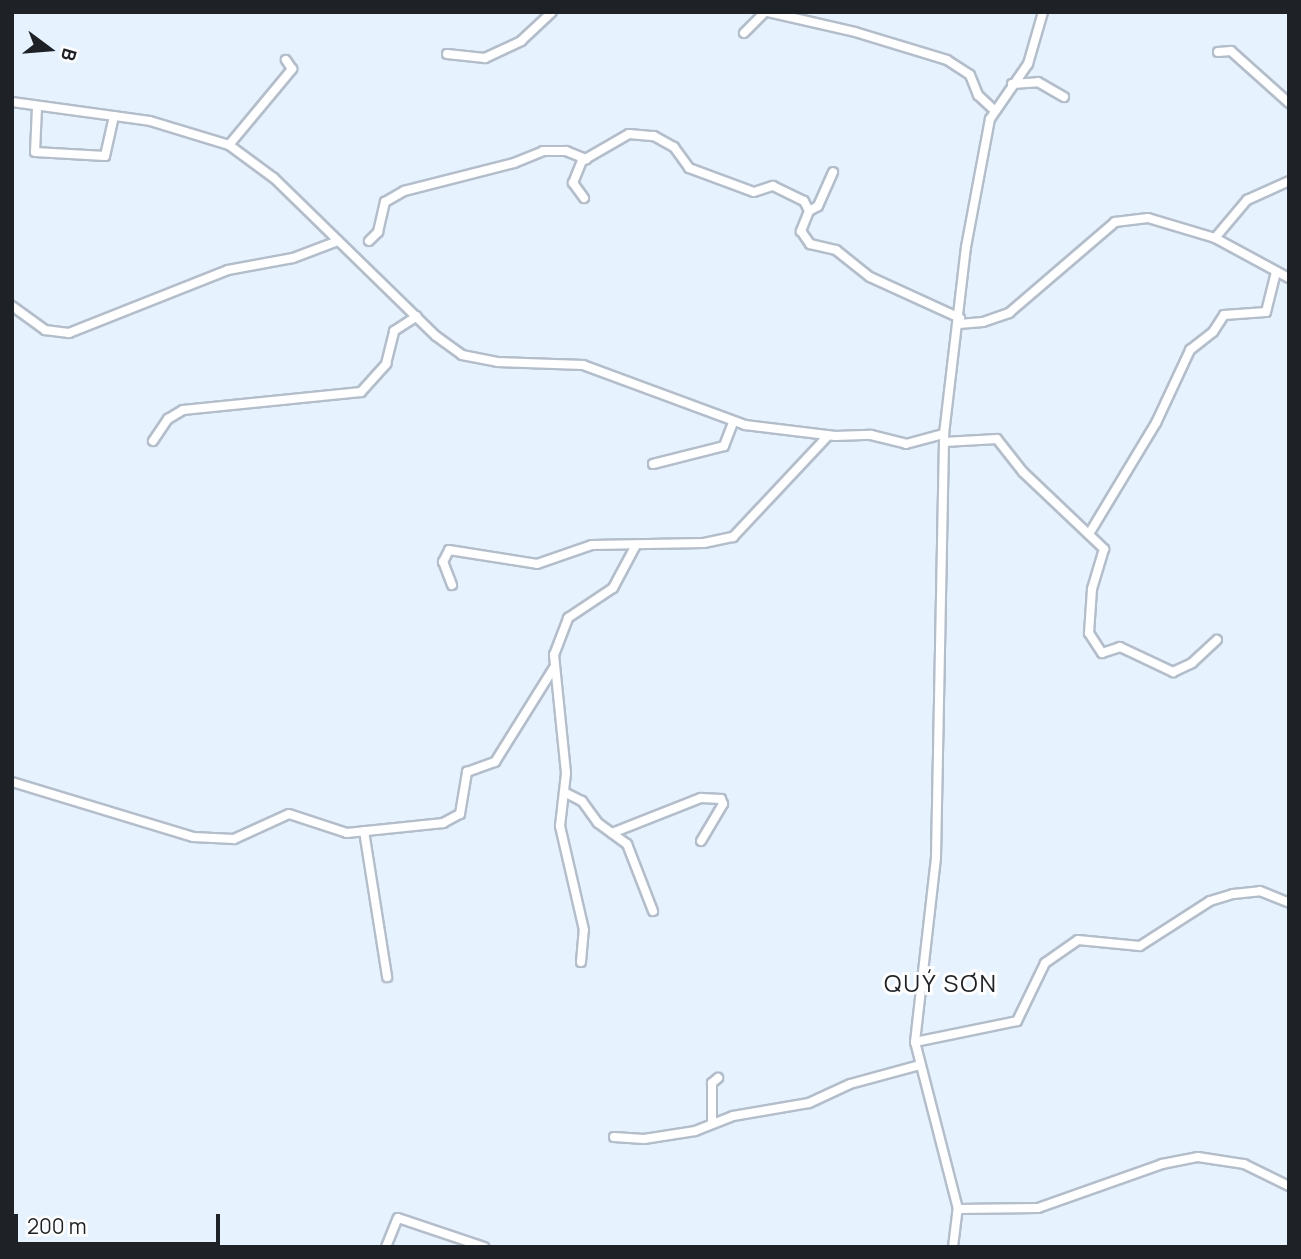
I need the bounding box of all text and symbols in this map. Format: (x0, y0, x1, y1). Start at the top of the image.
north arrow (14, 14, 84, 84)
text: B (55, 45, 83, 64)
district label: QUÝ SƠN (884, 969, 998, 997)
scale bar (18, 1200, 224, 1244)
text: 200 m (27, 1212, 87, 1240)

